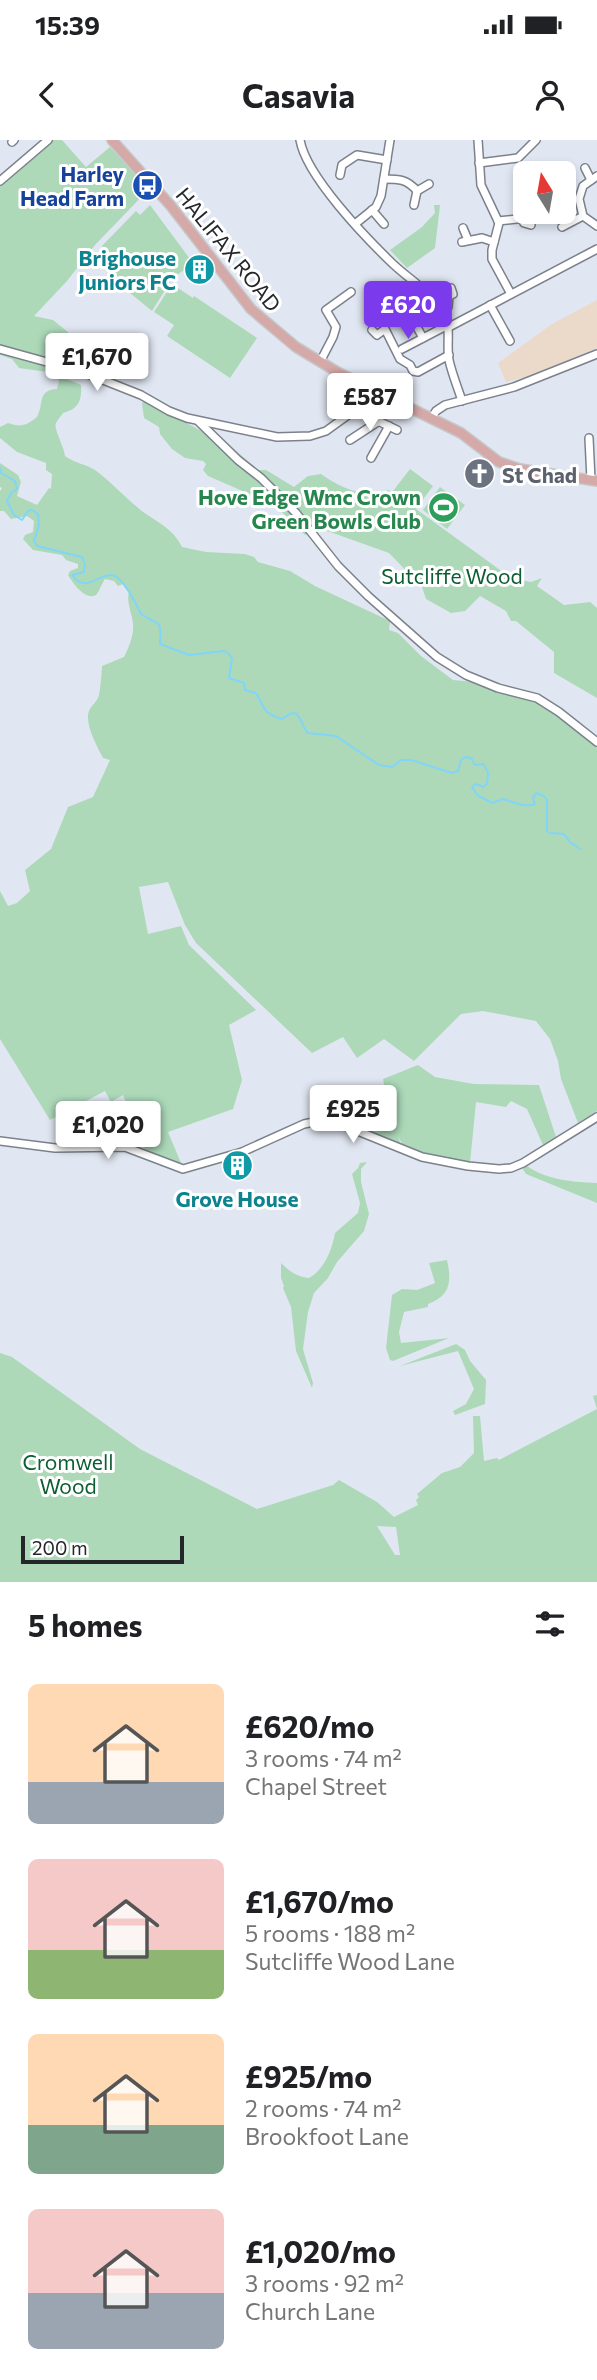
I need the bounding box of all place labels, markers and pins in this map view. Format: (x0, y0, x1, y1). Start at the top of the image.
place label: Harley Head Farm (20, 161, 124, 210)
bus stop icon: Harley Head Farm (130, 168, 164, 202)
place label: Brighouse Juniors FC (78, 245, 176, 294)
building icon: Brighouse Juniors FC (182, 252, 216, 286)
pin: £620 (367, 282, 449, 341)
pin: £1,670 (40, 334, 154, 393)
pin: £587 (329, 373, 411, 433)
church icon: St Chad (462, 457, 496, 491)
place label: St Chad (502, 462, 577, 487)
place label: Hove Edge Wmc Crown Green Bowls Club (198, 484, 421, 533)
sports icon: Hove Edge Wmc Crown Green Bowls Club (427, 491, 461, 525)
pin: £925 (312, 1086, 394, 1145)
pin: £1,020 (51, 1102, 165, 1161)
building icon: Grove House (220, 1149, 254, 1183)
place label: Grove House (176, 1186, 298, 1211)

